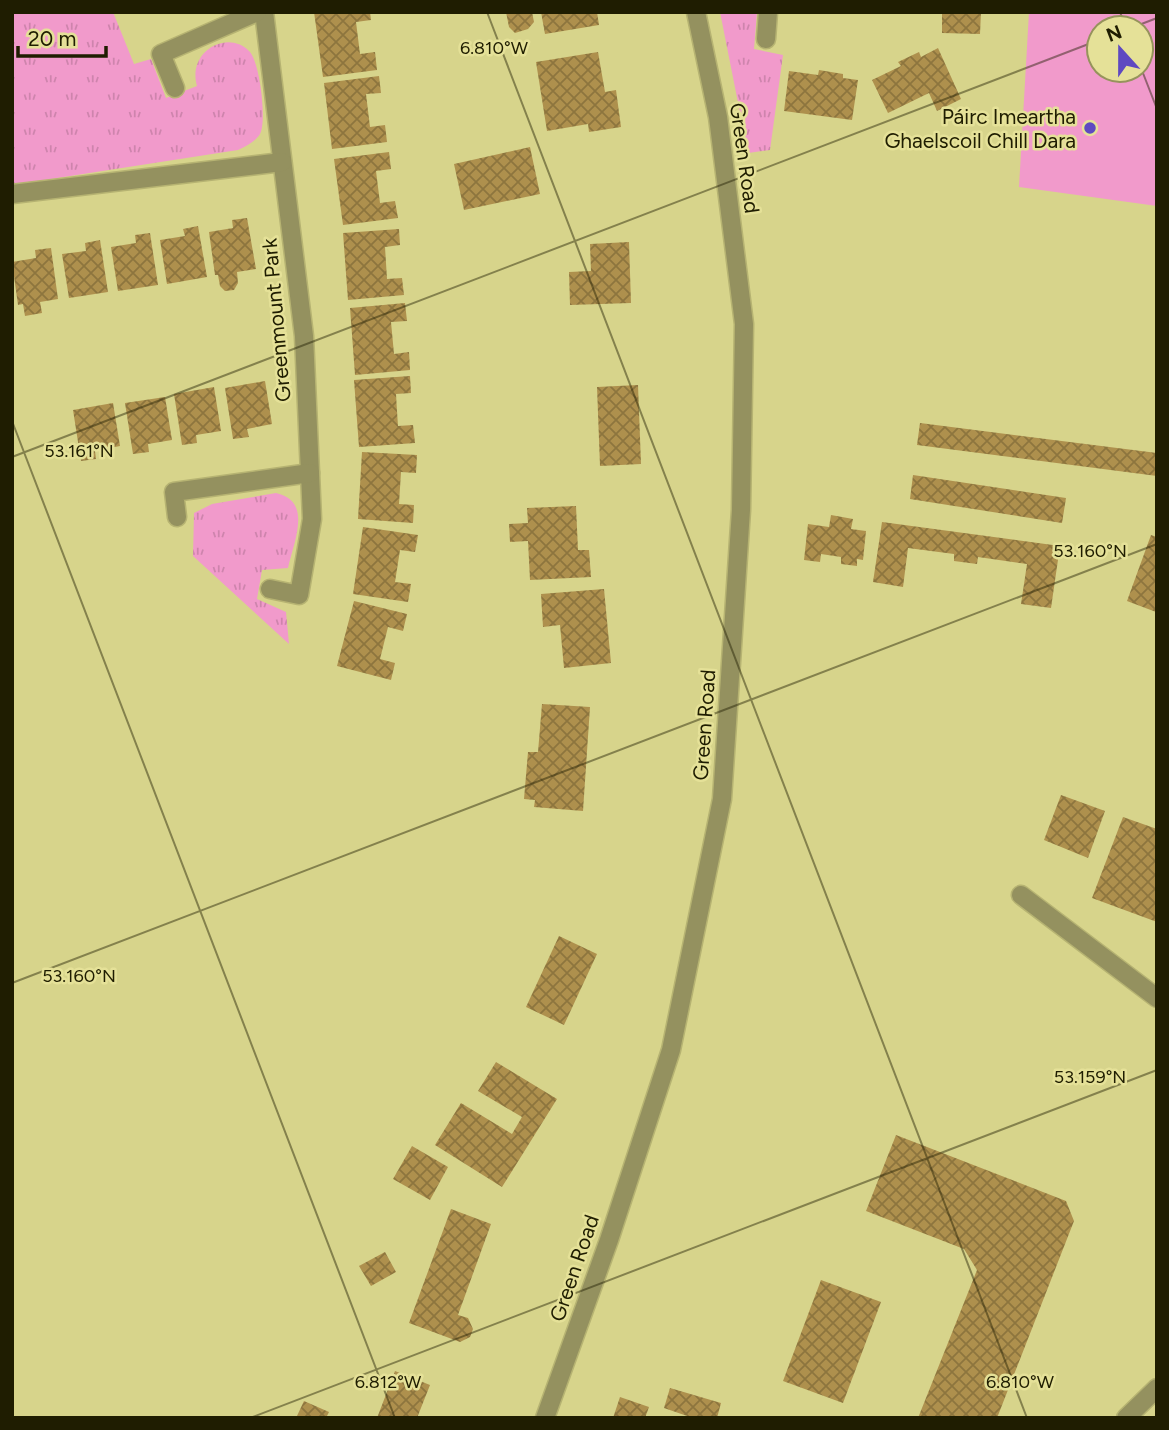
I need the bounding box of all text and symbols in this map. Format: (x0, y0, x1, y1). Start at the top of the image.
scale bar (18, 14, 105, 58)
north arrow (1085, 14, 1155, 84)
text: N (1103, 20, 1125, 47)
text: 20 m (28, 26, 76, 51)
text: 6.810°W (460, 37, 529, 59)
street label: Green Road (725, 101, 765, 215)
place label: Páirc Imeartha Ghaelscoil Chill Dara (884, 104, 1076, 153)
marker: Páirc Imeartha Ghaelscoil Chill Dara (1082, 120, 1098, 136)
street label: Greenmount Park (256, 236, 296, 403)
text: 53.161°N (44, 440, 114, 462)
text: 53.160°N (1053, 540, 1127, 562)
street label: Green Road (688, 669, 720, 781)
text: 53.160°N (42, 965, 116, 987)
text: 53.159°N (1054, 1066, 1126, 1088)
street label: Green Road (544, 1211, 604, 1325)
text: 6.812°W (355, 1371, 422, 1393)
text: 6.810°W (986, 1371, 1055, 1393)

